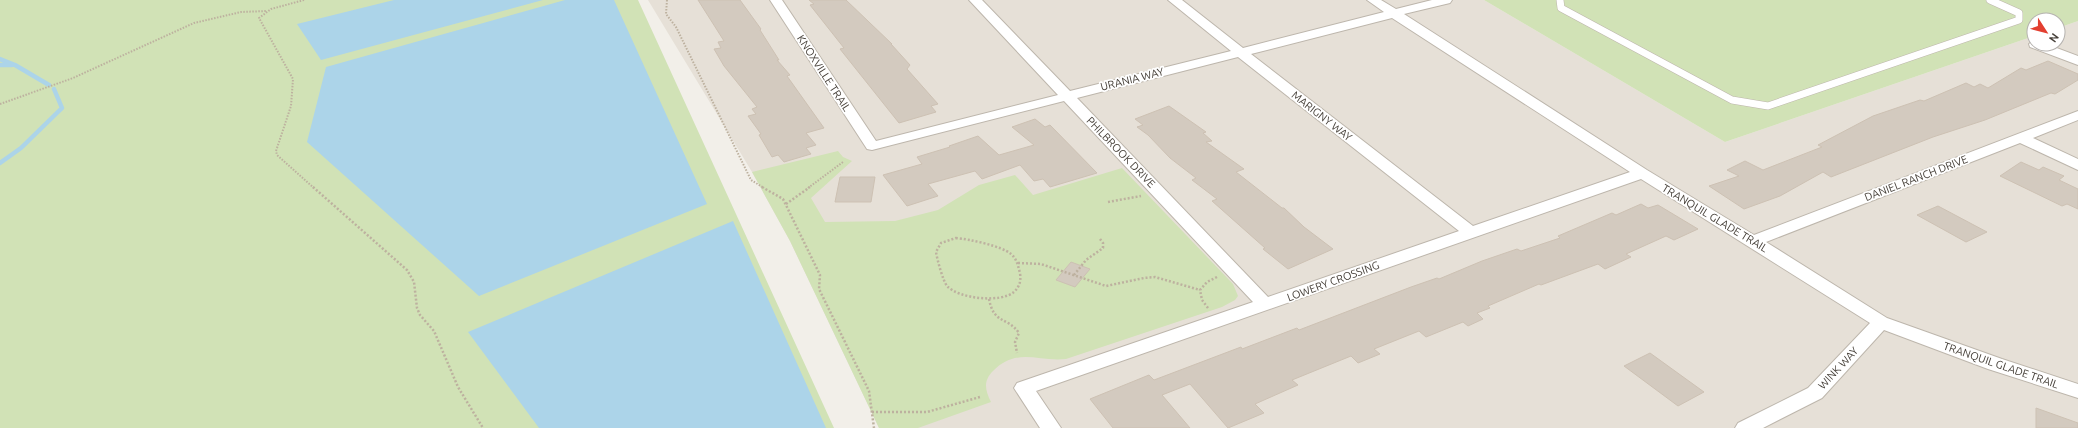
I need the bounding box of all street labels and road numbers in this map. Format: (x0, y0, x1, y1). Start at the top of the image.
street label: KNOXVILLE TRAIL (795, 33, 853, 114)
street label: URANIA WAY (1099, 65, 1166, 93)
street label: MARIGNY WAY (1289, 89, 1355, 144)
street label: PHILBROOK DRIVE (1084, 114, 1158, 190)
street label: DANIEL RANCH DRIVE (1863, 153, 1969, 203)
street label: TRANQUIL GLADE TRAIL (1660, 182, 1770, 254)
street label: LOWERY CROSSING (1285, 259, 1381, 303)
street label: TRANQUIL GLADE TRAIL (1942, 340, 2061, 390)
street label: WINK WAY (1816, 344, 1861, 391)

